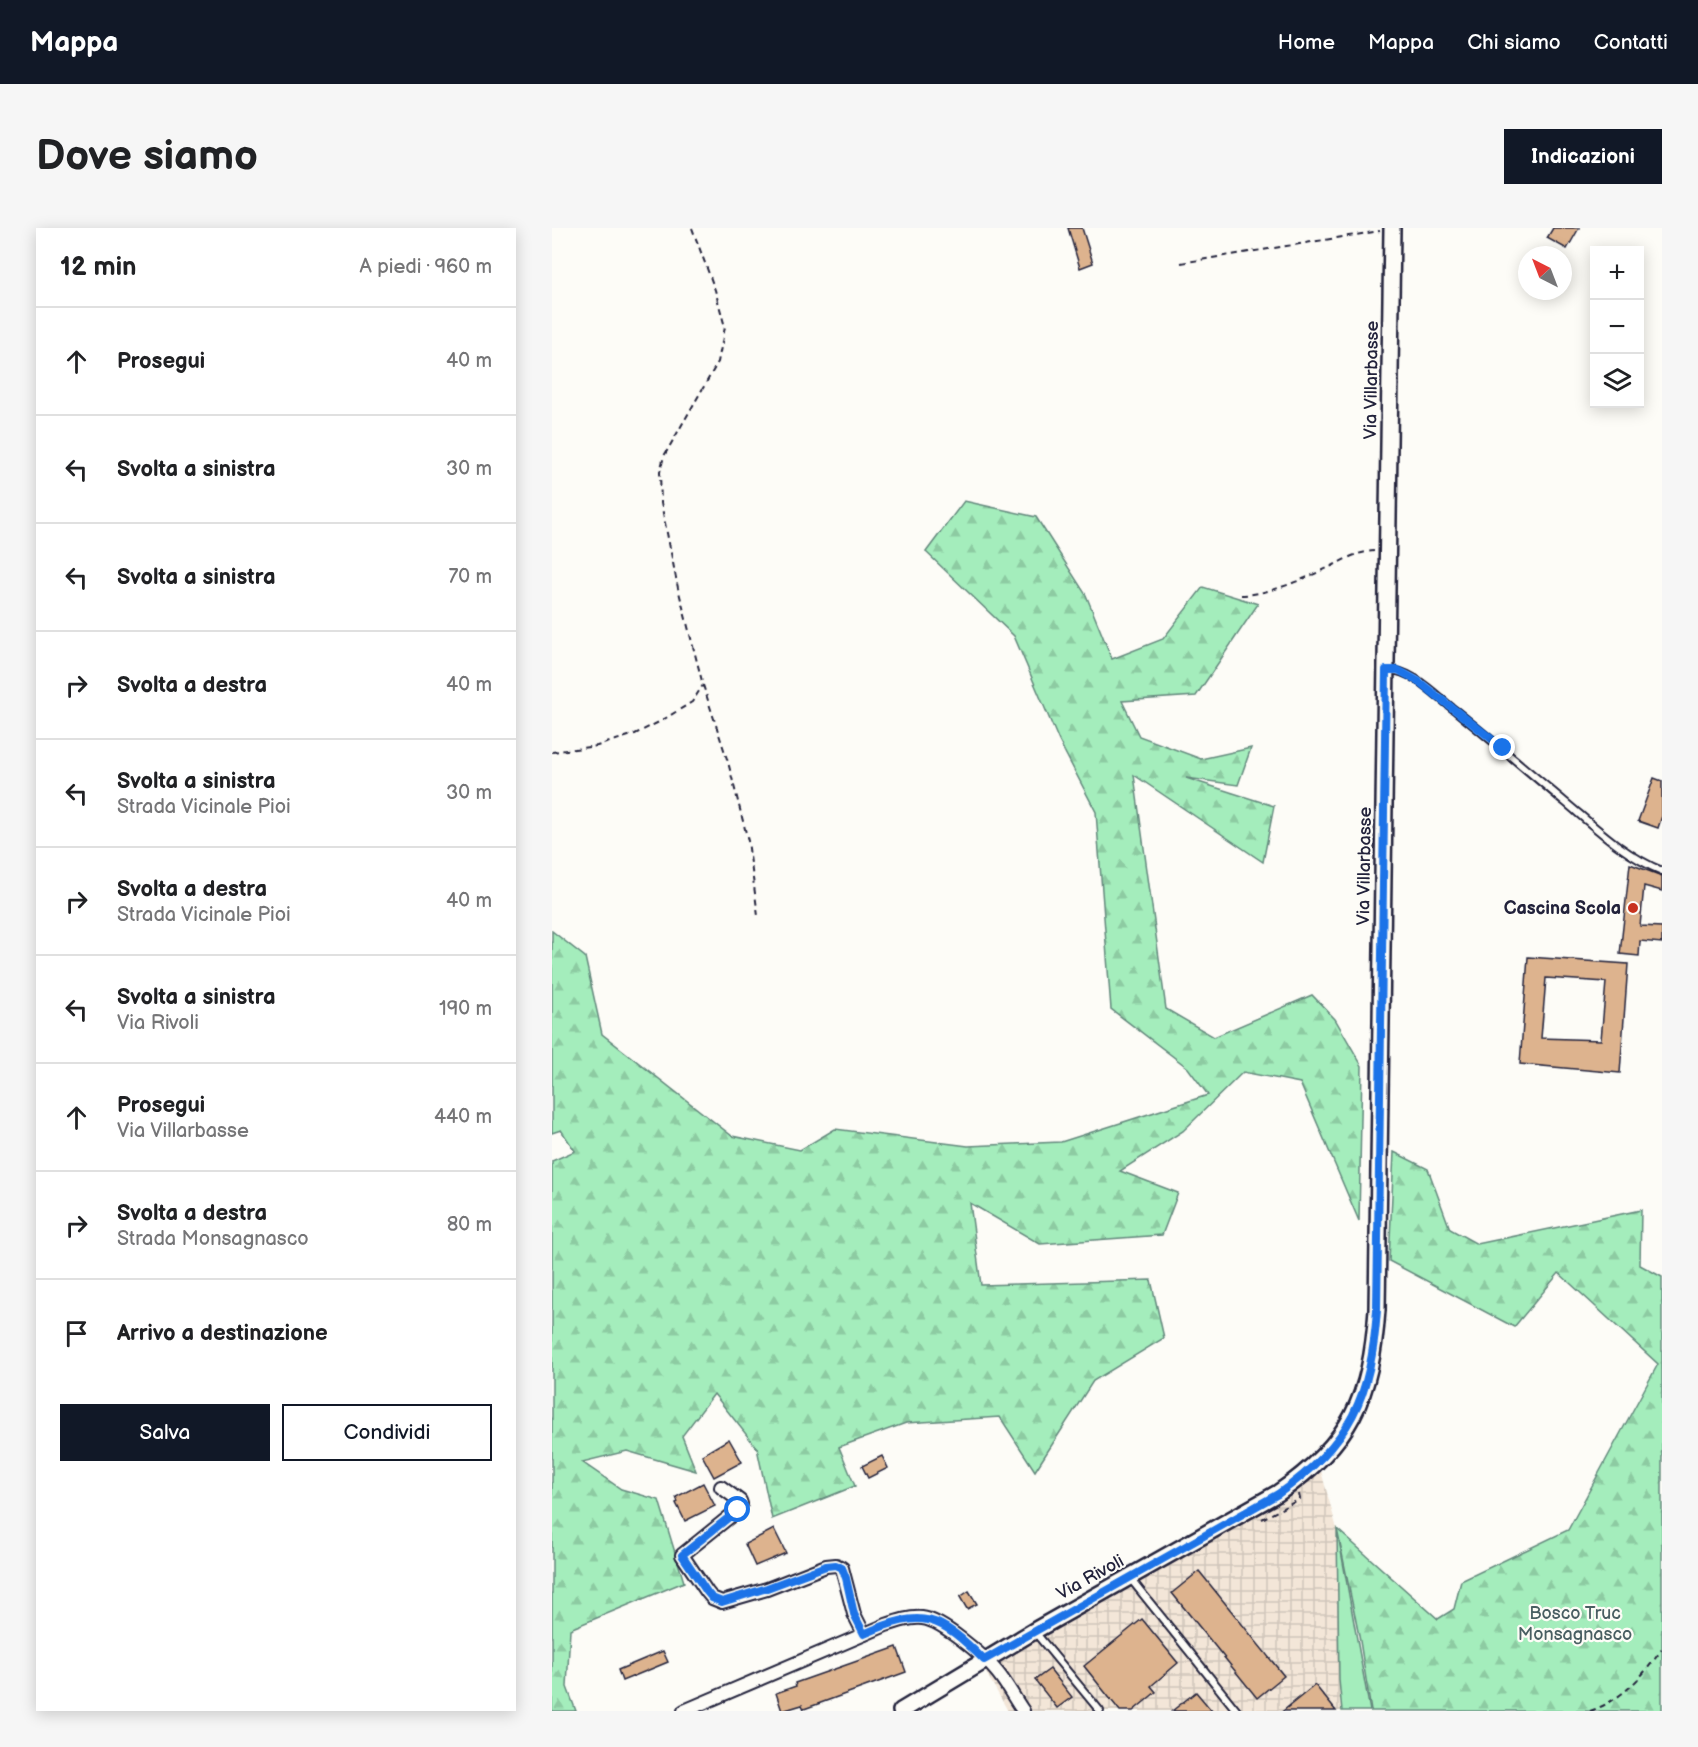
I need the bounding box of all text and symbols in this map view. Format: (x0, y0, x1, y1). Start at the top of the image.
text: Mappa (30, 26, 118, 59)
text: Home (1278, 30, 1335, 55)
text: Mappa (1368, 30, 1434, 55)
text: Chi siamo (1467, 30, 1561, 55)
text: Contatti (1594, 30, 1668, 55)
button: Indicazioni (1504, 129, 1662, 184)
text: Dove siamo (36, 131, 258, 182)
north arrow (1518, 246, 1572, 300)
map controls (1590, 246, 1644, 408)
button: + (1590, 246, 1644, 300)
text: 12 min (60, 252, 137, 283)
text: A piedi · 960 m (360, 255, 492, 279)
button: − (1590, 300, 1644, 354)
street label: Via Villarbasse (1360, 320, 1383, 439)
icon: ahead (60, 345, 93, 378)
text: Prosegui (117, 348, 205, 375)
text: 40 m (446, 349, 492, 373)
button: layers (1590, 354, 1644, 408)
icon: left (60, 453, 93, 486)
text: Svolta a sinistra (117, 456, 276, 483)
text: 30 m (446, 457, 492, 481)
icon: left (60, 561, 93, 594)
text: Svolta a sinistra (117, 564, 276, 591)
text: 70 m (448, 565, 492, 589)
icon: right (60, 669, 93, 702)
text: Svolta a destra (117, 672, 267, 699)
text: 40 m (446, 673, 492, 697)
route end (1489, 734, 1515, 760)
text: Svolta a sinistra (117, 768, 276, 795)
icon: left (60, 777, 93, 810)
text: 30 m (446, 781, 492, 805)
text: Strada Vicinale Pioi (117, 795, 291, 819)
street label: Via Villarbasse (1353, 806, 1376, 925)
text: Svolta a destra (117, 876, 267, 903)
icon: right (60, 885, 93, 918)
text: 40 m (446, 889, 492, 913)
place label: Cascina Scola (1504, 898, 1621, 919)
marker: Cascina Scola (1626, 901, 1640, 915)
text: Strada Vicinale Pioi (117, 903, 291, 927)
text: Svolta a sinistra (117, 984, 276, 1011)
icon: left (60, 993, 93, 1026)
text: 190 m (439, 997, 492, 1021)
text: Via Rivoli (117, 1011, 199, 1035)
text: Prosegui (117, 1092, 205, 1119)
icon: ahead (60, 1101, 93, 1134)
text: 440 m (434, 1105, 492, 1129)
text: Via Villarbasse (117, 1119, 249, 1143)
text: Svolta a destra (117, 1200, 267, 1227)
icon: right (60, 1209, 93, 1242)
text: 80 m (447, 1213, 492, 1237)
text: Strada Monsagnasco (117, 1227, 309, 1251)
icon: arrive (60, 1317, 93, 1350)
text: Arrivo a destinazione (117, 1320, 328, 1347)
button: Salva (60, 1404, 270, 1461)
button: Condividi (282, 1404, 492, 1461)
route start (724, 1496, 750, 1522)
street label: Via Rivoli (1053, 1550, 1128, 1604)
park label: Bosco Truc Monsagnasco (1518, 1603, 1632, 1645)

